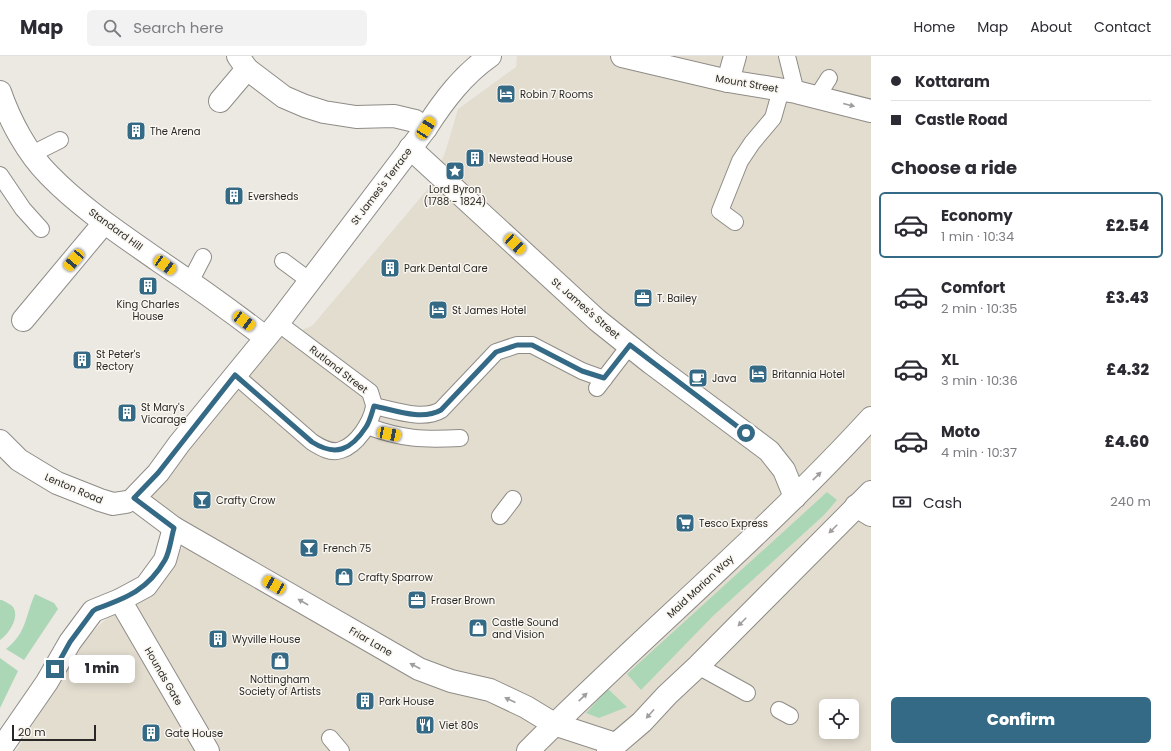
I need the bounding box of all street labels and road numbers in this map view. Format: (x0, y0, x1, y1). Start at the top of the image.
street label: Mount Street (714, 71, 780, 96)
street label: St James's Terrace (347, 144, 416, 228)
street label: Standard Hill (86, 205, 146, 254)
street label: St. James's Street (548, 274, 624, 343)
street label: Rutland Street (306, 342, 371, 397)
street label: Lenton Road (42, 469, 105, 507)
street label: Maid Marian Way (663, 551, 737, 621)
street label: Friar Lane (346, 623, 395, 660)
street label: Hounds Gate (141, 644, 186, 708)

